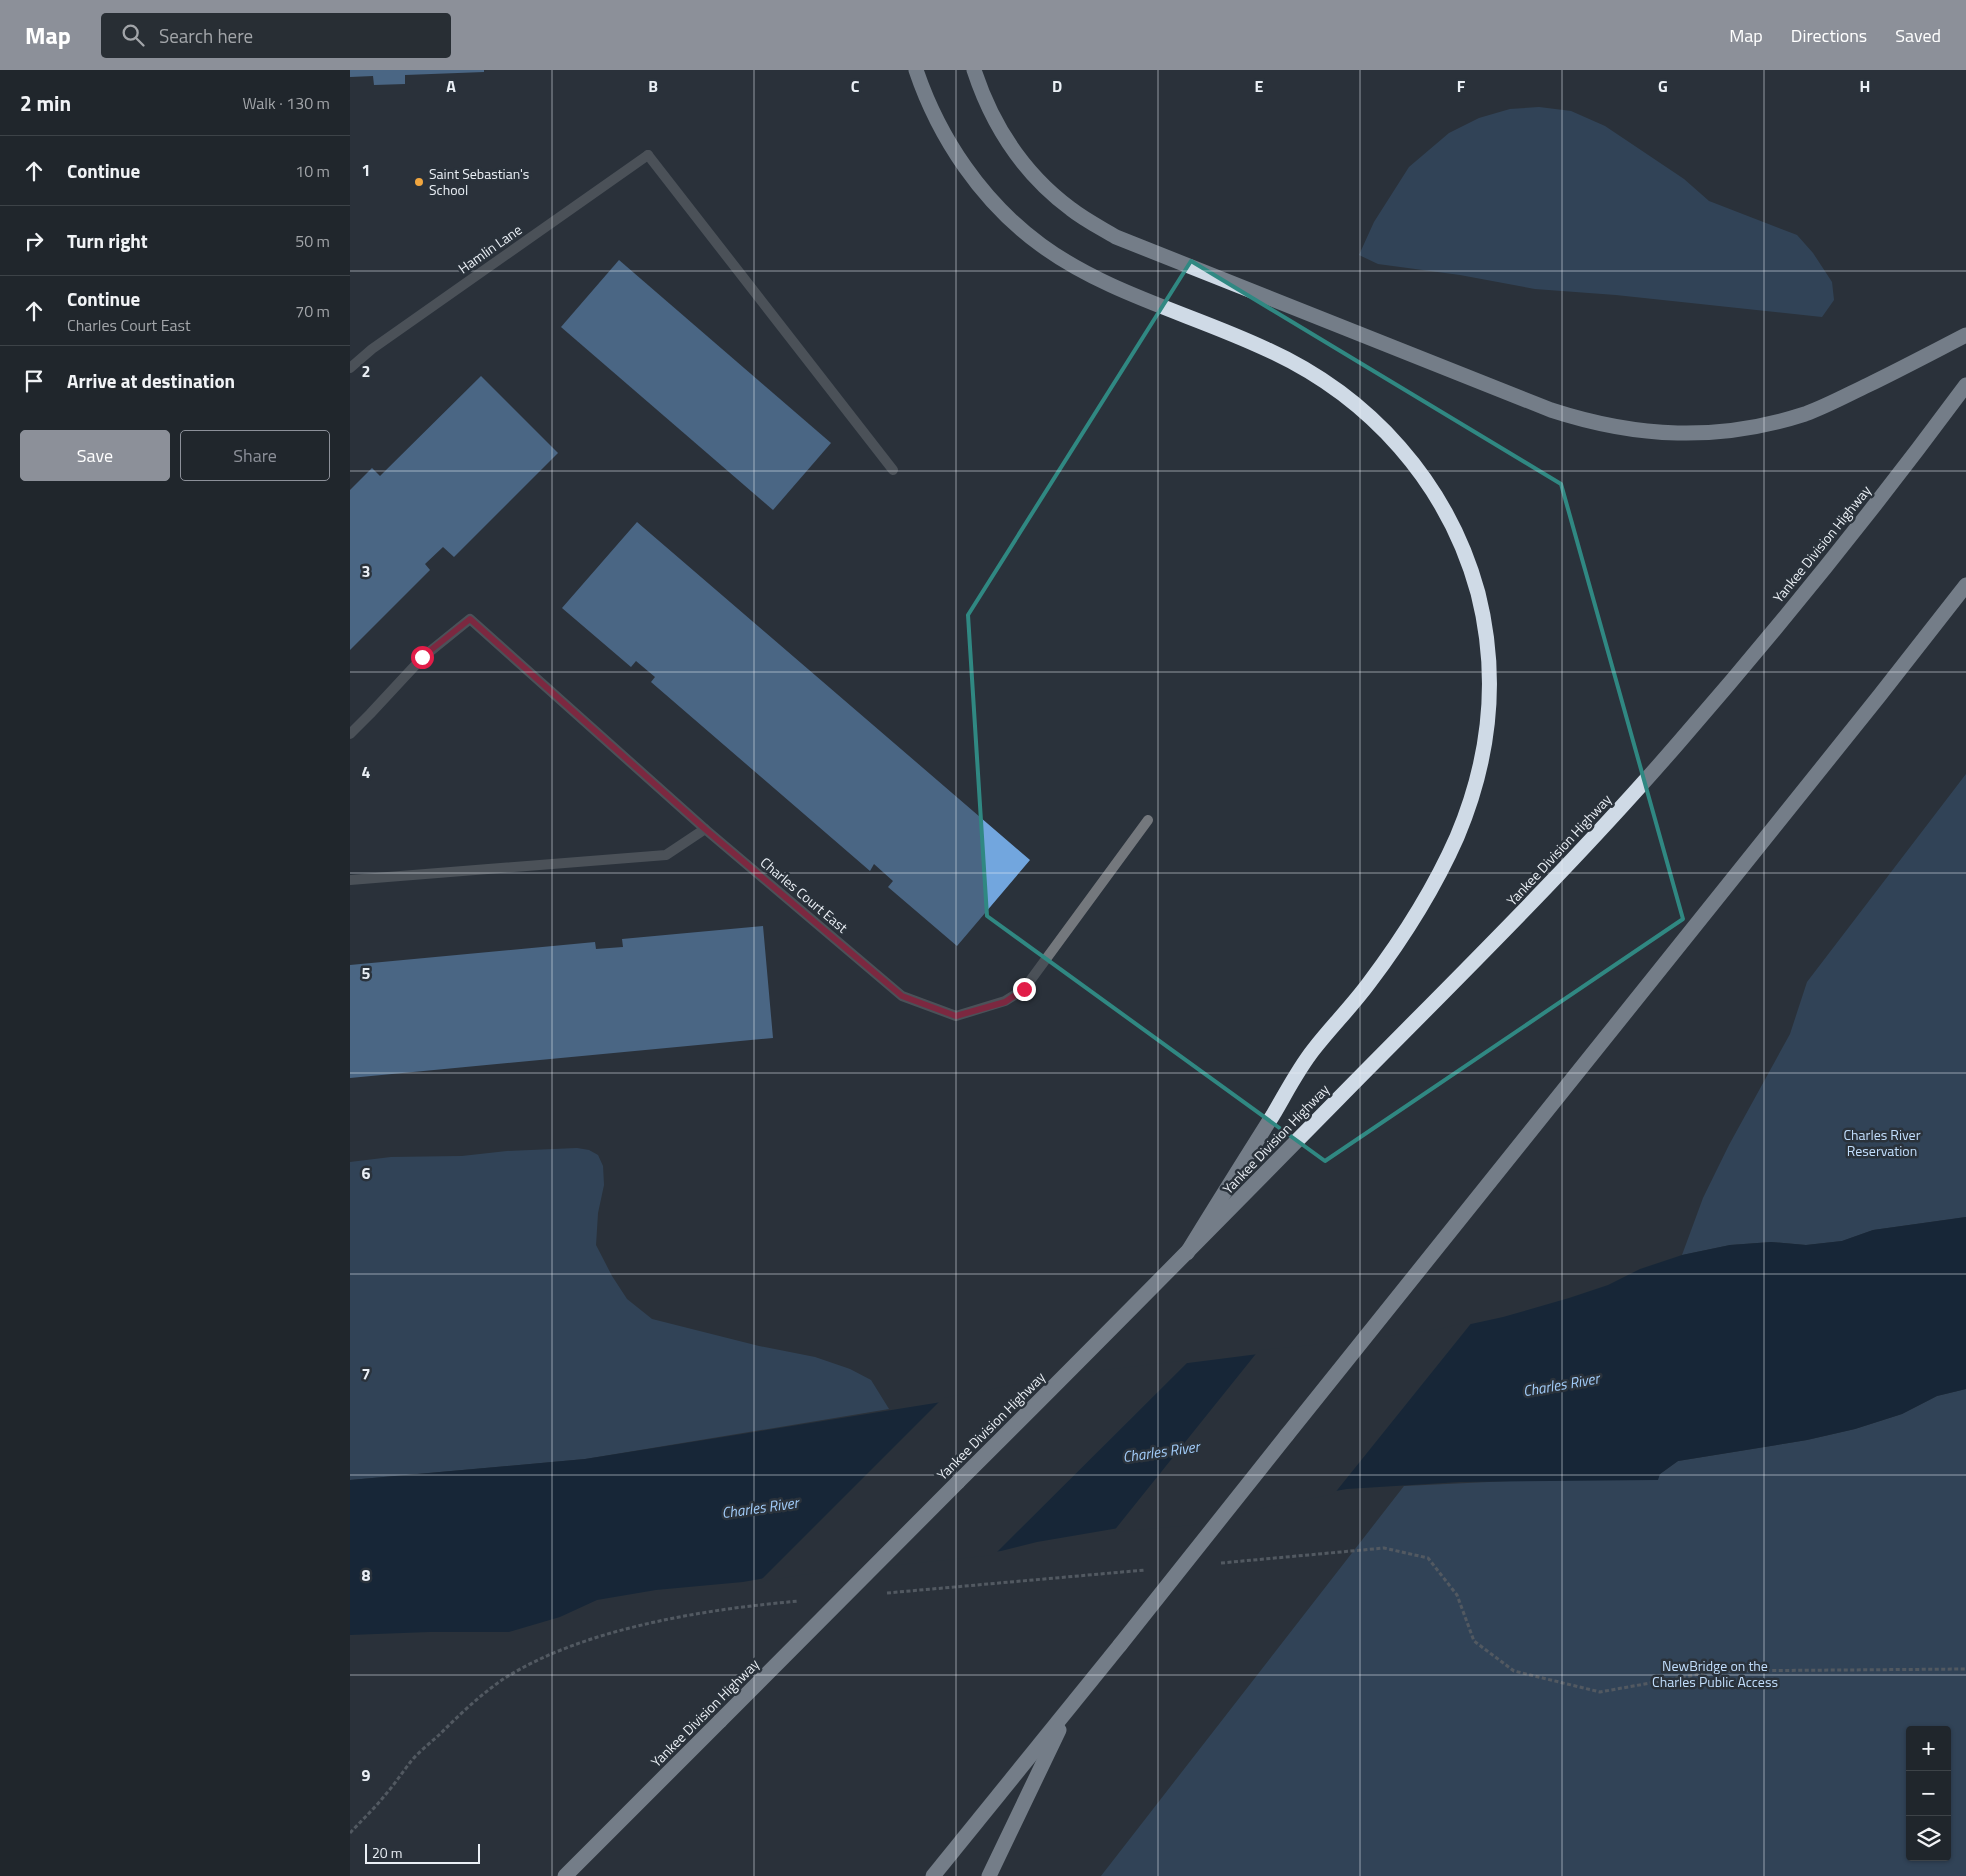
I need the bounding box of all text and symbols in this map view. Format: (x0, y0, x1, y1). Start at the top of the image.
search box (101, 13, 451, 58)
text: Map (25, 17, 71, 53)
icon: search (119, 21, 147, 49)
text: Search here (159, 21, 253, 50)
text: Map (1729, 22, 1763, 49)
text: Directions (1791, 22, 1867, 49)
text: Saved (1895, 22, 1941, 49)
text: A (446, 74, 456, 98)
text: B (648, 74, 658, 98)
text: C (851, 74, 860, 98)
text: D (1052, 74, 1062, 98)
text: E (1255, 74, 1264, 98)
text: F (1457, 74, 1466, 98)
text: G (1658, 74, 1668, 98)
text: H (1860, 74, 1870, 98)
text: 2 min (20, 87, 71, 119)
text: Walk · 130 m (242, 91, 330, 115)
text: Continue (67, 156, 140, 185)
icon: ahead (20, 157, 48, 185)
text: 1 (362, 158, 370, 182)
text: 10 m (295, 159, 330, 183)
place label: Saint Sebastian's School (429, 163, 529, 200)
marker: Saint Sebastian's School (413, 176, 425, 188)
street label: Hamlin Lane (454, 219, 526, 278)
text: Turn right (67, 226, 148, 255)
icon: right (20, 227, 48, 255)
text: 50 m (295, 229, 330, 253)
text: Continue (67, 284, 140, 313)
icon: ahead (20, 297, 48, 325)
text: 70 m (295, 299, 330, 323)
text: Charles Court East (67, 313, 191, 337)
text: 2 (362, 359, 370, 383)
text: Arrive at destination (67, 366, 235, 395)
icon: arrive (20, 367, 48, 395)
button: Save (20, 430, 170, 481)
button: Share (180, 430, 330, 481)
street label: Yankee Division Highway (1768, 480, 1876, 607)
text: 3 (362, 559, 370, 583)
route start (411, 646, 434, 669)
text: 4 (362, 760, 371, 784)
street label: Yankee Division Highway (1501, 789, 1616, 910)
street label: Charles Court East (756, 852, 853, 937)
text: 5 (362, 961, 371, 985)
route end (1013, 978, 1036, 1001)
street label: Yankee Division Highway (1217, 1079, 1334, 1198)
park label: Charles River Reservation (1843, 1124, 1921, 1161)
text: 6 (362, 1161, 371, 1185)
text: 7 (362, 1362, 370, 1386)
street label: Yankee Division Highway (932, 1366, 1050, 1485)
water label: Charles River (1521, 1366, 1603, 1403)
water label: Charles River (1121, 1434, 1203, 1468)
water label: Charles River (720, 1490, 802, 1524)
text: 8 (362, 1563, 371, 1587)
street label: Yankee Division Highway (646, 1653, 764, 1772)
park label: NewBridge on the Charles Public Access (1652, 1655, 1778, 1692)
map controls (1906, 1726, 1951, 1861)
button: + (1906, 1726, 1951, 1771)
text: 9 (362, 1763, 371, 1787)
button: − (1906, 1771, 1951, 1816)
button: layers (1906, 1816, 1951, 1861)
scale bar (365, 1841, 480, 1864)
text: 20 m (372, 1842, 402, 1863)

